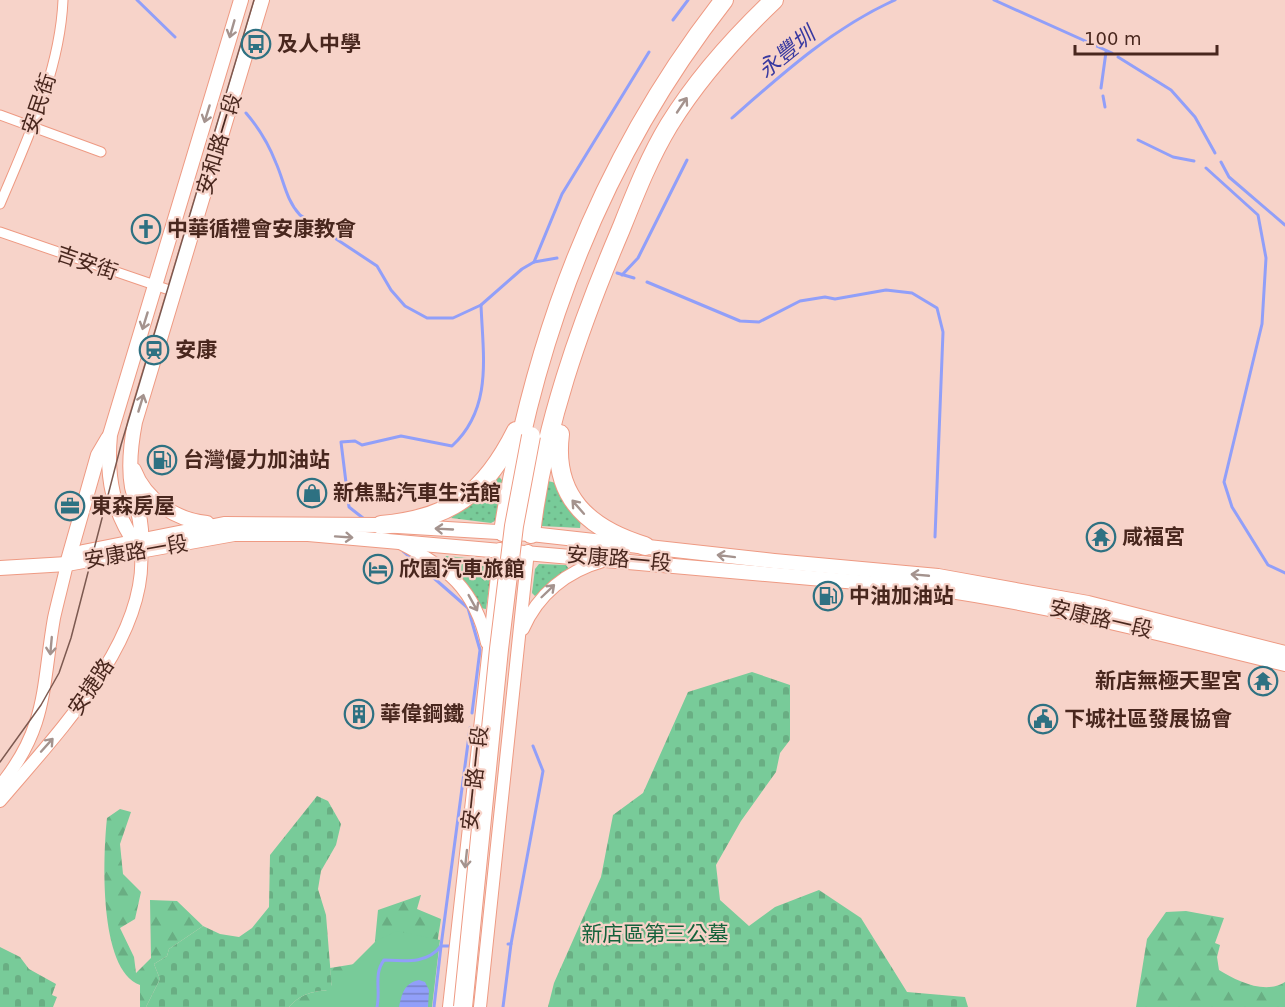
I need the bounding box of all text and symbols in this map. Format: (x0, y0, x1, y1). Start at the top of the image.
scale bar (1075, 18, 1218, 56)
one-way arrow (226, 19, 237, 38)
water label: 永豐圳 (753, 20, 822, 83)
bus stop icon: 及人中學 (240, 28, 272, 60)
text: 100 m (1084, 28, 1142, 49)
place label: 及人中學 (277, 32, 361, 56)
street label: 安民街 (17, 70, 61, 138)
street label: 安和路一段 (192, 90, 246, 198)
one-way arrow (676, 97, 689, 114)
one-way arrow (201, 104, 212, 123)
church icon: 中華循禮會安康教會 (130, 213, 162, 245)
place label: 中華循禮會安康教會 (167, 217, 356, 241)
street label: 吉安街 (53, 241, 121, 285)
one-way arrow (139, 311, 150, 330)
station icon: 安康 (138, 334, 170, 366)
place label: 安康 (175, 338, 217, 362)
one-way arrow (136, 394, 147, 413)
fuel station icon: 台灣優力加油站 (146, 444, 178, 476)
place label: 台灣優力加油站 (183, 448, 330, 472)
shop icon: 新焦點汽車生活館 (296, 477, 328, 509)
place label: 新焦點汽車生活館 (333, 481, 501, 505)
office icon: 東森房屋 (54, 490, 86, 522)
place label: 東森房屋 (91, 494, 175, 518)
one-way arrow (571, 500, 585, 515)
temple icon: 咸福宮 (1085, 521, 1117, 553)
one-way arrow (435, 523, 455, 534)
place label: 咸福宮 (1122, 525, 1185, 549)
street label: 安康路一段 (82, 531, 190, 573)
one-way arrow (334, 532, 354, 543)
street label: 安康路一段 (566, 542, 672, 576)
one-way arrow (717, 550, 737, 561)
hotel icon: 欣園汽車旅館 (362, 553, 394, 585)
place label: 欣園汽車旅館 (399, 557, 525, 581)
one-way arrow (911, 569, 931, 580)
fuel station icon: 中油加油站 (812, 580, 844, 612)
one-way arrow (541, 584, 556, 599)
place label: 中油加油站 (849, 584, 954, 608)
one-way arrow (467, 594, 479, 611)
street label: 安康路一段 (1047, 595, 1155, 643)
one-way arrow (45, 636, 56, 655)
street label: 安捷路 (63, 654, 119, 720)
temple icon: 新店無極天聖宮 (1247, 665, 1279, 697)
place label: 新店無極天聖宮 (1095, 669, 1242, 693)
building icon: 華偉鋼鐵 (343, 698, 375, 730)
place label: 華偉鋼鐵 (380, 702, 464, 726)
public building icon: 下城社區發展協會 (1027, 703, 1059, 735)
place label: 下城社區發展協會 (1064, 707, 1232, 731)
street label: 安一路一段 (458, 725, 492, 831)
one-way arrow (40, 738, 54, 753)
one-way arrow (460, 848, 471, 868)
park label: 新店區第三公墓 (582, 922, 729, 946)

